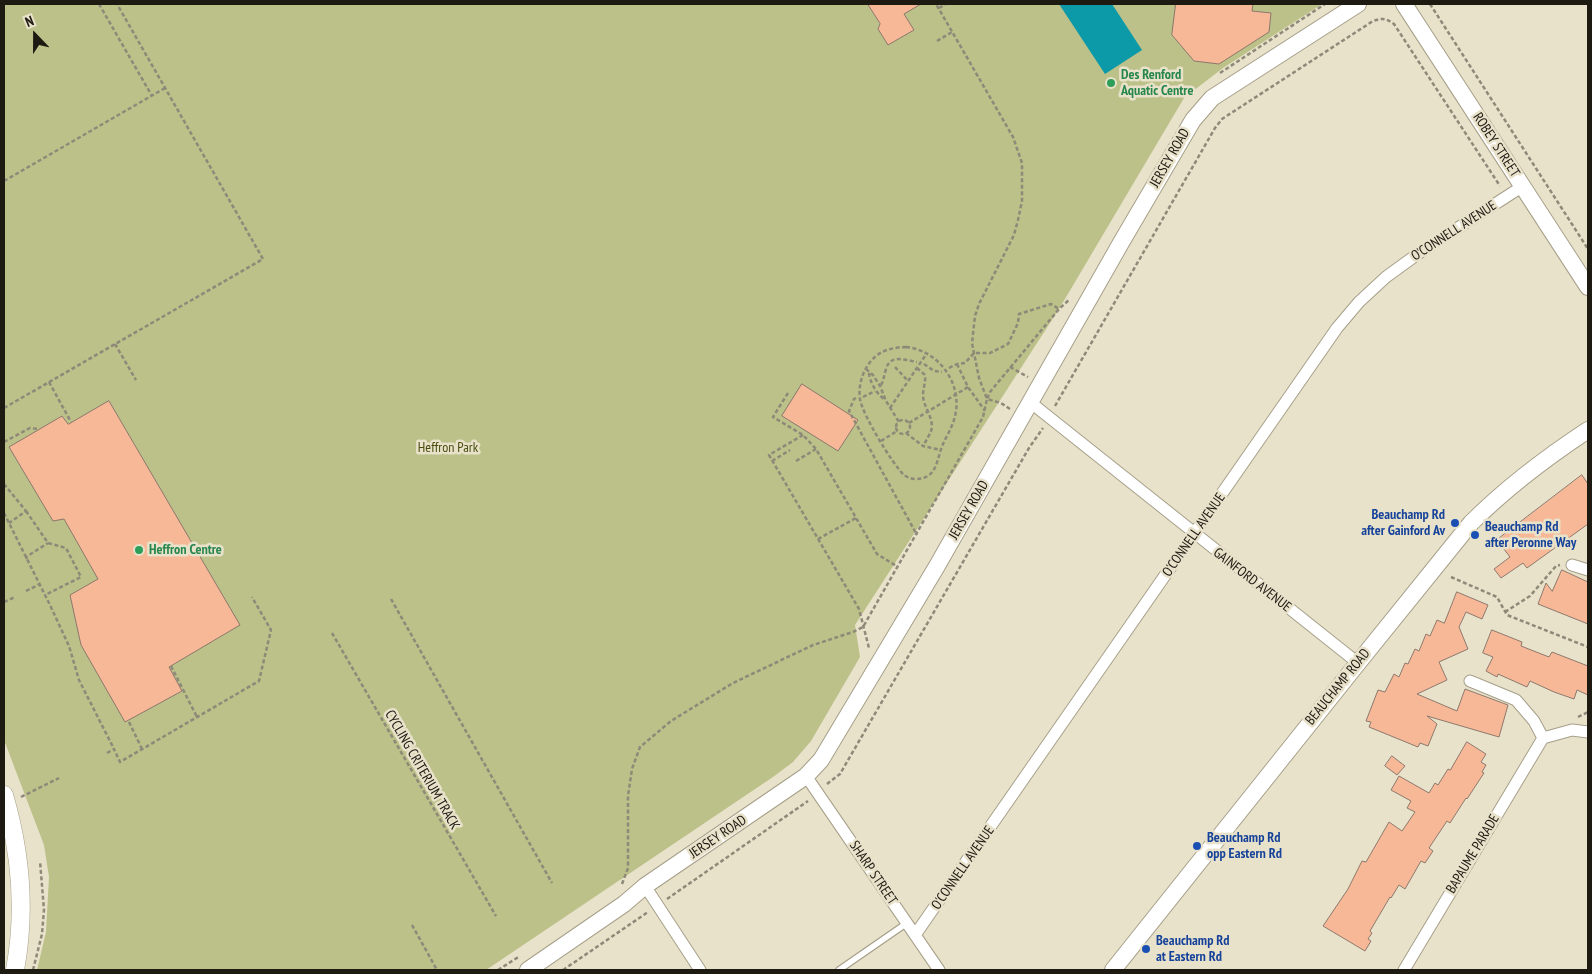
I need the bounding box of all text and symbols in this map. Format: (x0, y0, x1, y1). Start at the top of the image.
north arrow (10, 10, 60, 60)
text: N (23, 11, 36, 31)
place label: Des Renford Aquatic Centre (1121, 67, 1193, 100)
marker: Des Renford Aquatic Centre (1105, 77, 1117, 89)
street label: ROBEY STREET (1469, 110, 1523, 180)
street label: JERSEY ROAD (1146, 126, 1194, 190)
street label: O'CONNELL AVENUE (1408, 197, 1500, 265)
park label: Heffron Park (418, 440, 478, 456)
street label: JERSEY ROAD (945, 478, 993, 542)
street label: O'CONNELL AVENUE (1159, 490, 1229, 580)
place label: Beauchamp Rd after Gainford Av (1361, 507, 1445, 540)
marker: Beauchamp Rd after Gainford Av (1449, 517, 1461, 529)
place label: Beauchamp Rd after Peronne Way (1485, 519, 1576, 552)
marker: Beauchamp Rd after Peronne Way (1469, 529, 1481, 541)
place label: Heffron Centre (149, 542, 222, 558)
marker: Heffron Centre (133, 544, 145, 556)
street label: GAINFORD AVENUE (1210, 544, 1294, 616)
street label: BEAUCHAMP ROAD (1302, 646, 1374, 728)
street label: CYCLING CRITERIUM TRACK (381, 707, 463, 833)
street label: BAPAUME PARADE (1443, 811, 1503, 897)
street label: JERSEY ROAD (686, 812, 750, 862)
street label: O'CONNELL AVENUE (928, 823, 998, 913)
place label: Beauchamp Rd opp Eastern Rd (1207, 830, 1282, 862)
street label: SHARP STREET (846, 838, 900, 908)
marker: Beauchamp Rd opp Eastern Rd (1191, 840, 1203, 852)
place label: Beauchamp Rd at Eastern Rd (1156, 933, 1230, 966)
marker: Beauchamp Rd at Eastern Rd (1140, 943, 1152, 955)

